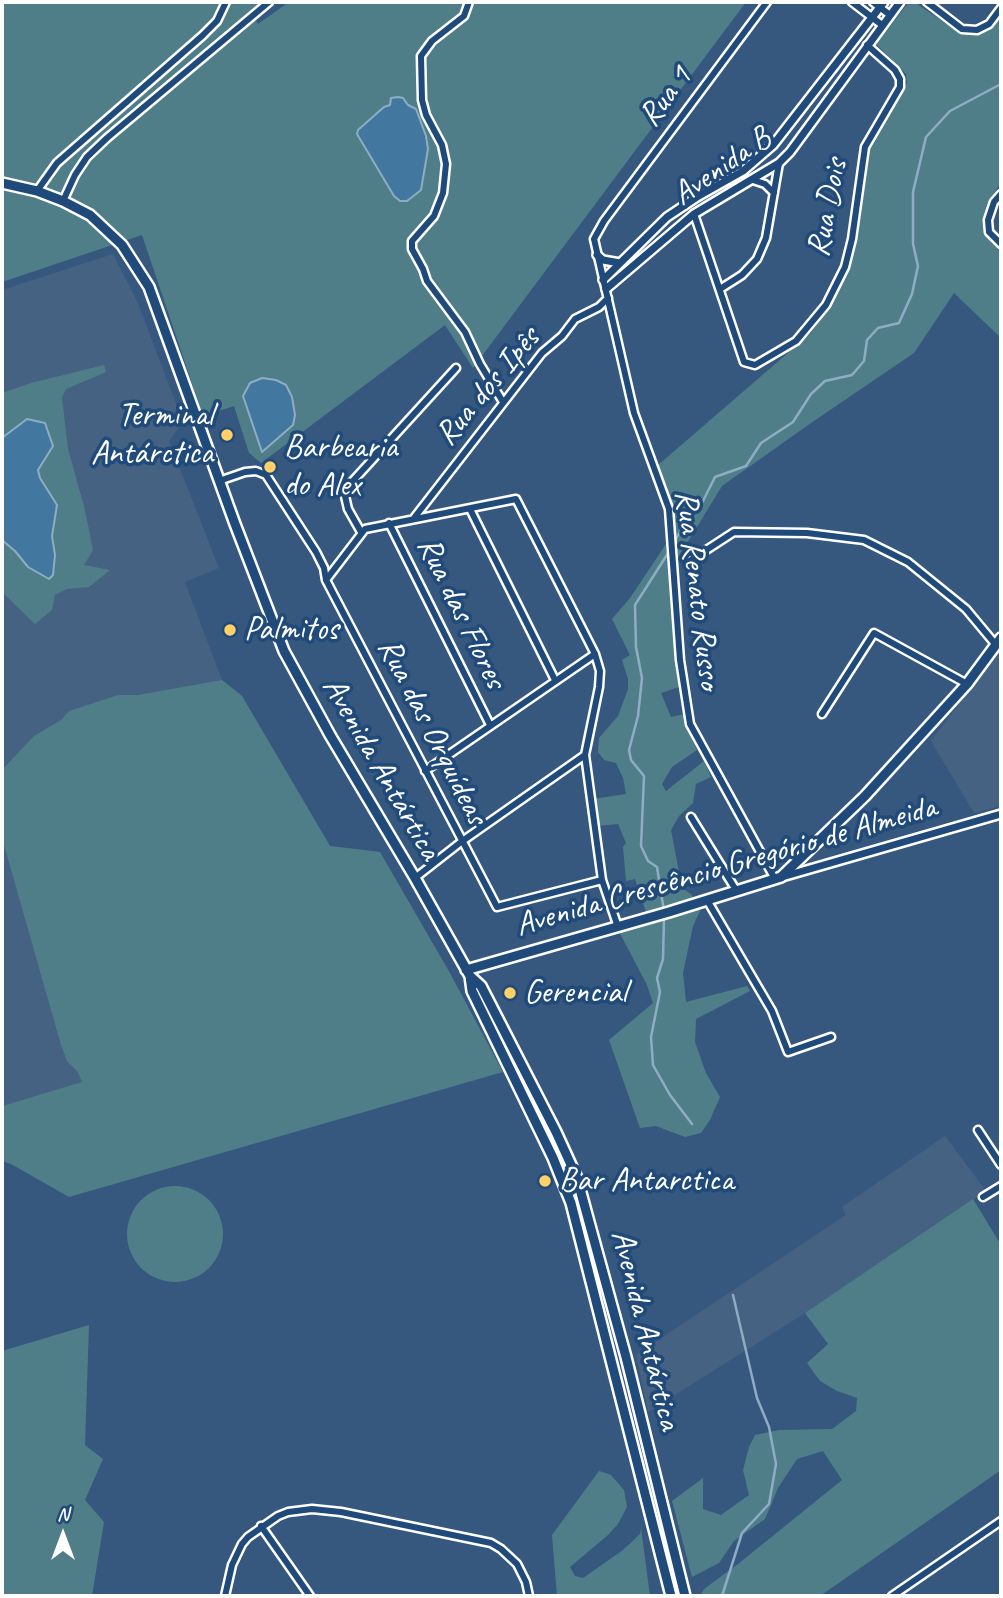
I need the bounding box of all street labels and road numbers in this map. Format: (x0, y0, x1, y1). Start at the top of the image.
street label: Rua 1 (631, 59, 701, 135)
street label: Avenida B (665, 119, 779, 215)
street label: Rua Dois (799, 156, 857, 260)
street label: Rua dos Ipês (427, 320, 549, 454)
street label: Rua Renato Russo (665, 488, 729, 692)
street label: Rua das Flores (407, 531, 515, 695)
street label: Rua das Orquídeas (368, 632, 496, 832)
street label: Avenida Antártica (313, 671, 449, 867)
street label: Avenida Crescêncio Gregório de Almeida (511, 788, 941, 946)
street label: Avenida Antártica (601, 1226, 689, 1434)

